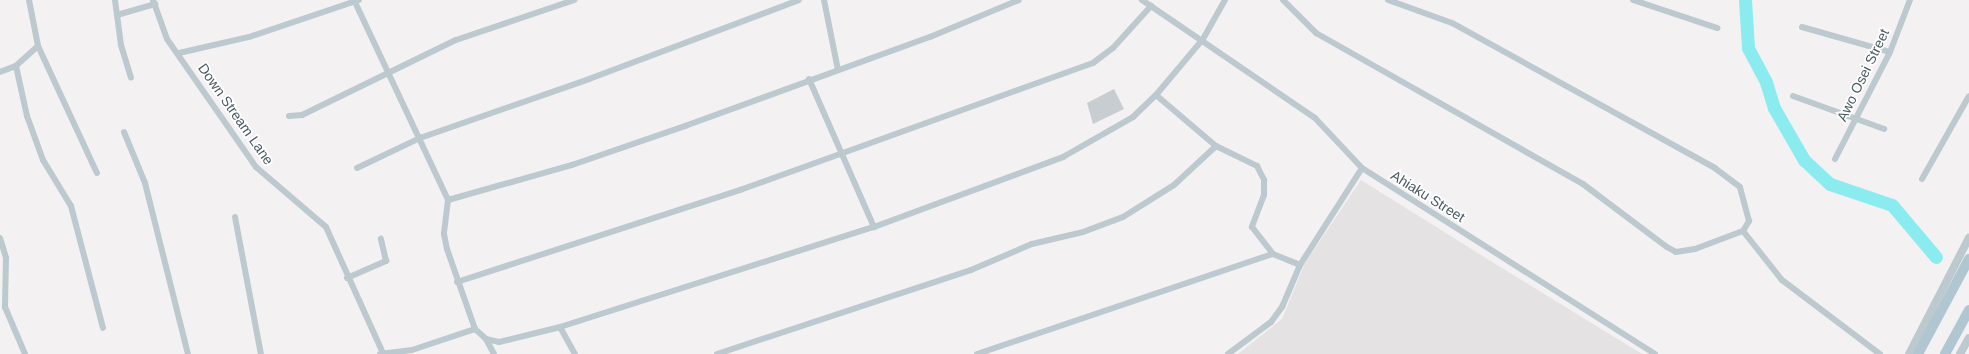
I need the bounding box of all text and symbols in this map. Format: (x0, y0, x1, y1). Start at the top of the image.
street label: Awo Osei Street (1833, 26, 1893, 124)
street label: Down Stream Lane (195, 60, 277, 168)
street label: Ahiaku Street (1388, 167, 1468, 225)

